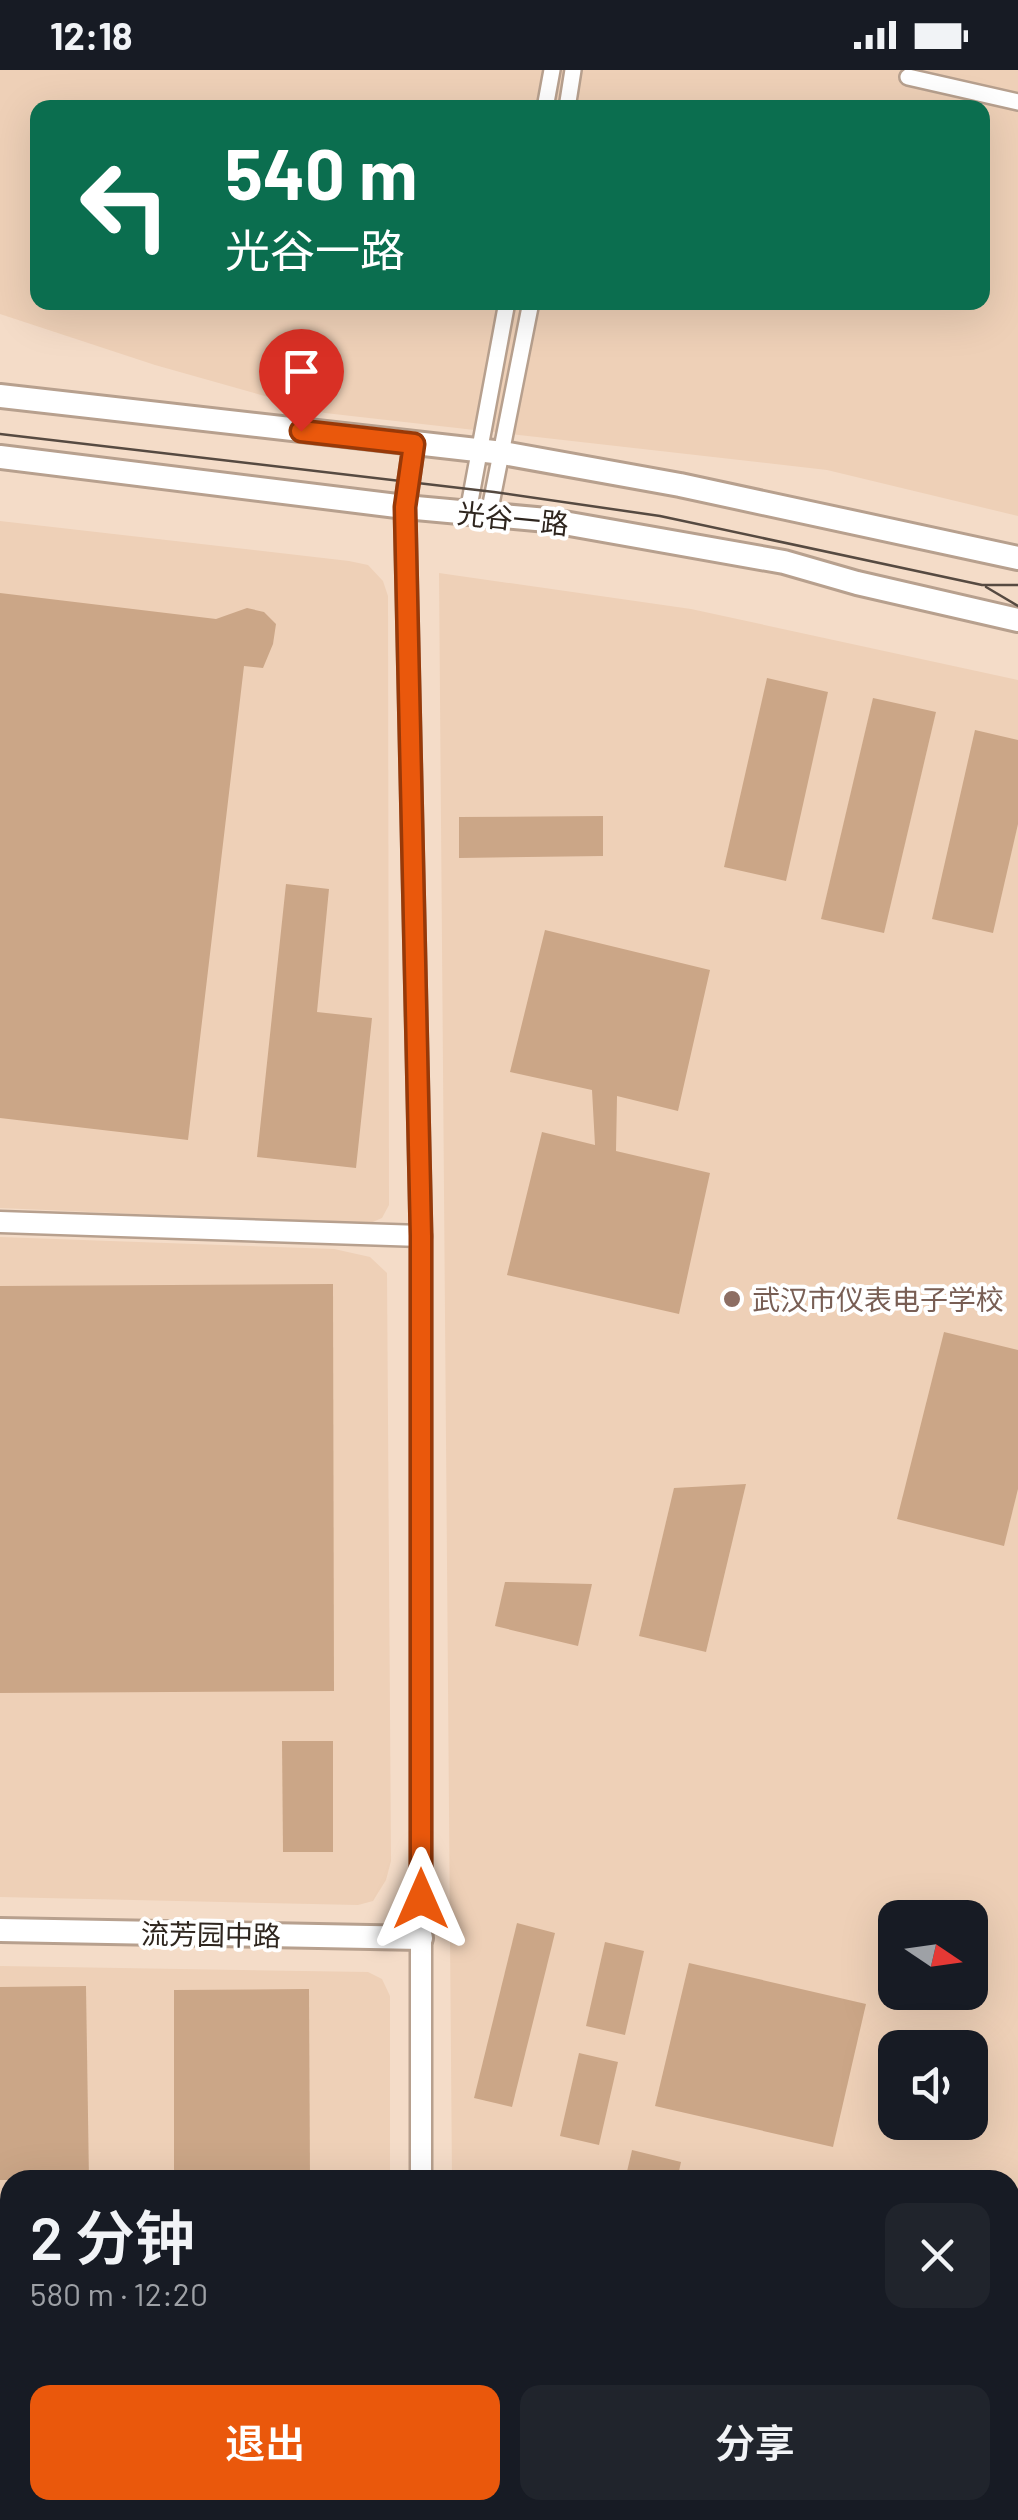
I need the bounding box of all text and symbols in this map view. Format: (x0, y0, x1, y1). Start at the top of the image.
text: 12:18 (50, 12, 133, 58)
text: 540 m (225, 130, 417, 214)
icon: left (60, 140, 190, 270)
text: 光谷一路 (225, 222, 405, 276)
pin (259, 329, 344, 432)
icon: arrive (274, 344, 329, 399)
street label: 光谷一路 (456, 495, 570, 541)
place label: 武汉市仪表电子学校 (752, 1282, 1004, 1316)
marker: 武汉市仪表电子学校 (721, 1288, 743, 1310)
position arrow (369, 1847, 473, 1951)
north arrow (878, 1900, 988, 2010)
map controls (878, 1900, 988, 2140)
street label: 流芳园中路 (141, 1916, 281, 1952)
button: sound (878, 2030, 988, 2140)
text: 2 分钟 (30, 2200, 195, 2272)
button: close (885, 2203, 990, 2308)
text: 580 m · 12:20 (30, 2274, 208, 2312)
button: 退出 (30, 2385, 500, 2500)
button: 分享 (520, 2385, 990, 2500)

